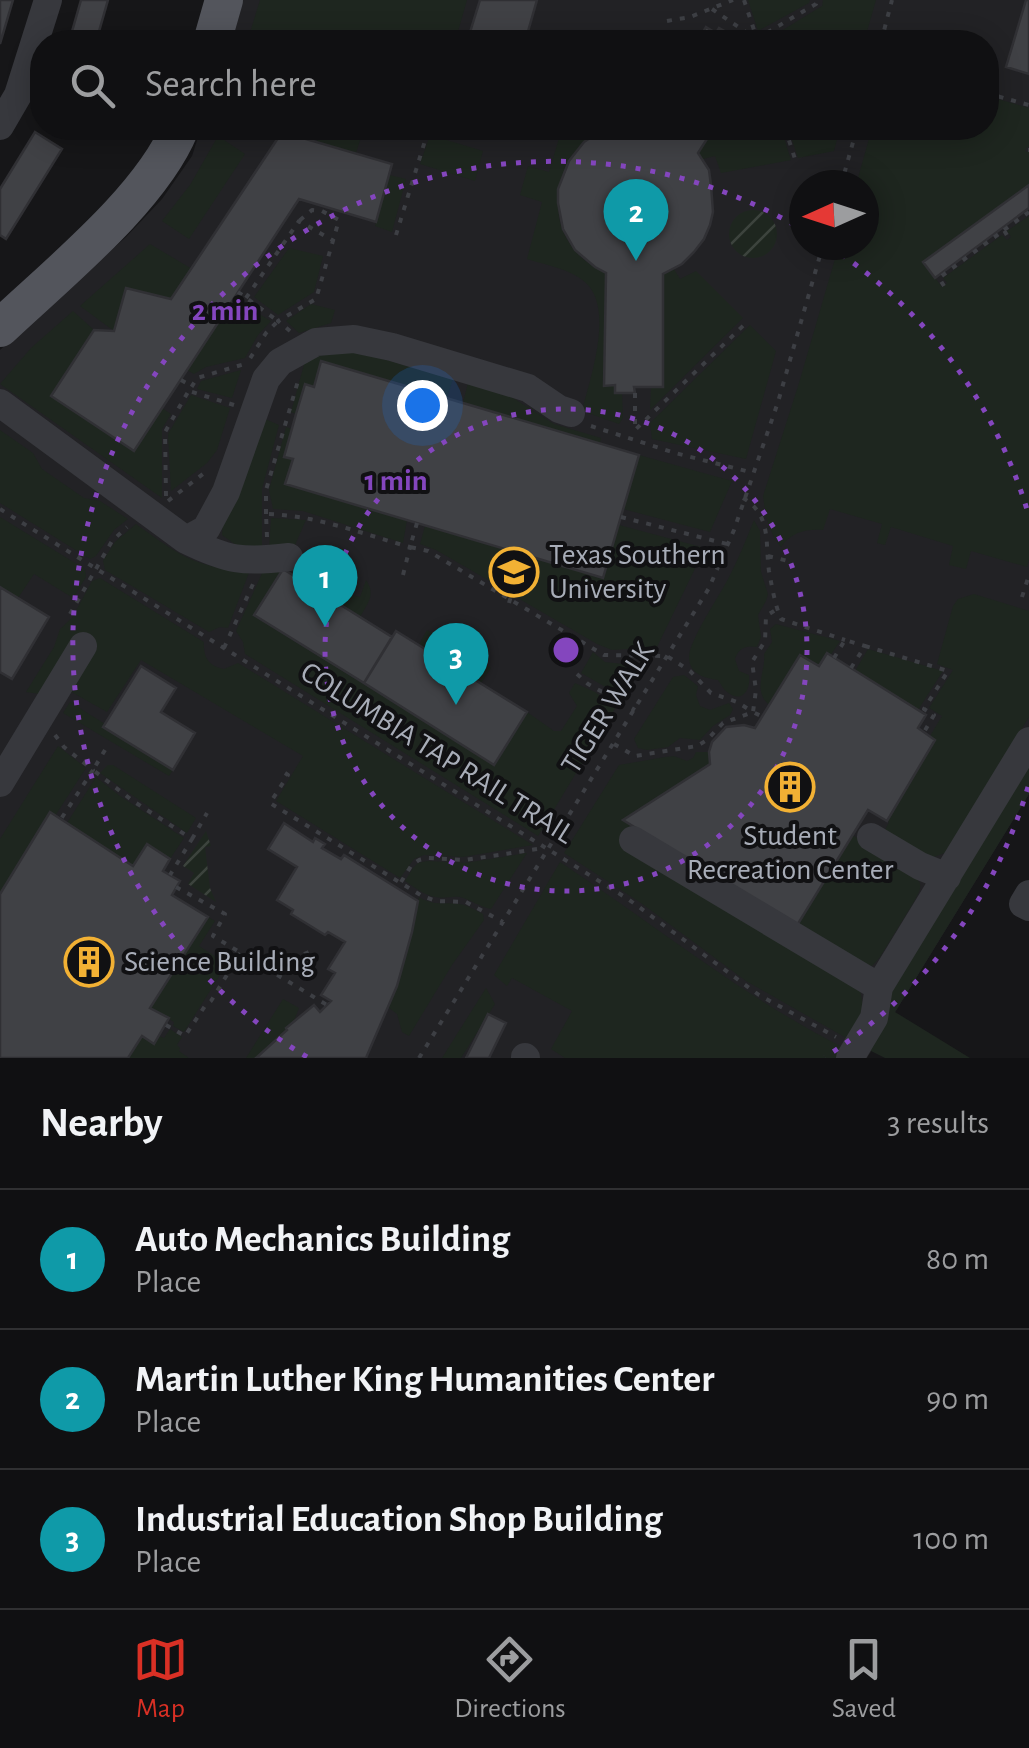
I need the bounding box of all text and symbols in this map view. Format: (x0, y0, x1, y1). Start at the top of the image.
search box (30, 30, 999, 140)
icon: search (65, 58, 120, 113)
text: Search here (145, 66, 317, 104)
north arrow (789, 170, 879, 260)
pin: 2 (604, 178, 668, 261)
text: 2 min (192, 296, 258, 326)
your location (397, 380, 448, 431)
text: 1 min (364, 466, 428, 496)
place label: Texas Southern University (549, 540, 726, 604)
pin: 1 (292, 544, 358, 627)
school or university icon: Texas Southern University (488, 546, 540, 598)
pin: 3 (424, 622, 488, 705)
centre of rings (548, 632, 584, 668)
street label: TIGER WALK (556, 637, 660, 779)
street label: COLUMBIA TAP RAIL TRAIL (295, 657, 579, 850)
building icon: Student Recreation Center (764, 761, 816, 813)
place label: Student Recreation Center (687, 821, 894, 885)
building icon: Science Building (63, 936, 115, 988)
place label: Science Building (124, 947, 315, 977)
text: Nearby (40, 1102, 163, 1144)
text: 3 results (887, 1107, 989, 1139)
text: Auto Mechanics Building (135, 1221, 510, 1259)
text: 1 (67, 1243, 78, 1275)
text: 80 m (926, 1243, 989, 1275)
text: Place (135, 1266, 201, 1298)
text: Martin Luther King Humanities Center (135, 1361, 714, 1399)
text: 2 (65, 1383, 80, 1415)
text: 90 m (926, 1383, 989, 1415)
text: Place (135, 1406, 201, 1438)
text: Industrial Education Shop Building (135, 1501, 663, 1539)
text: 3 (66, 1523, 79, 1555)
text: 100 m (913, 1523, 989, 1555)
text: Place (135, 1546, 201, 1578)
tab: Map (133, 1632, 188, 1726)
tab: Directions (454, 1632, 566, 1726)
tab: Saved (832, 1632, 896, 1726)

